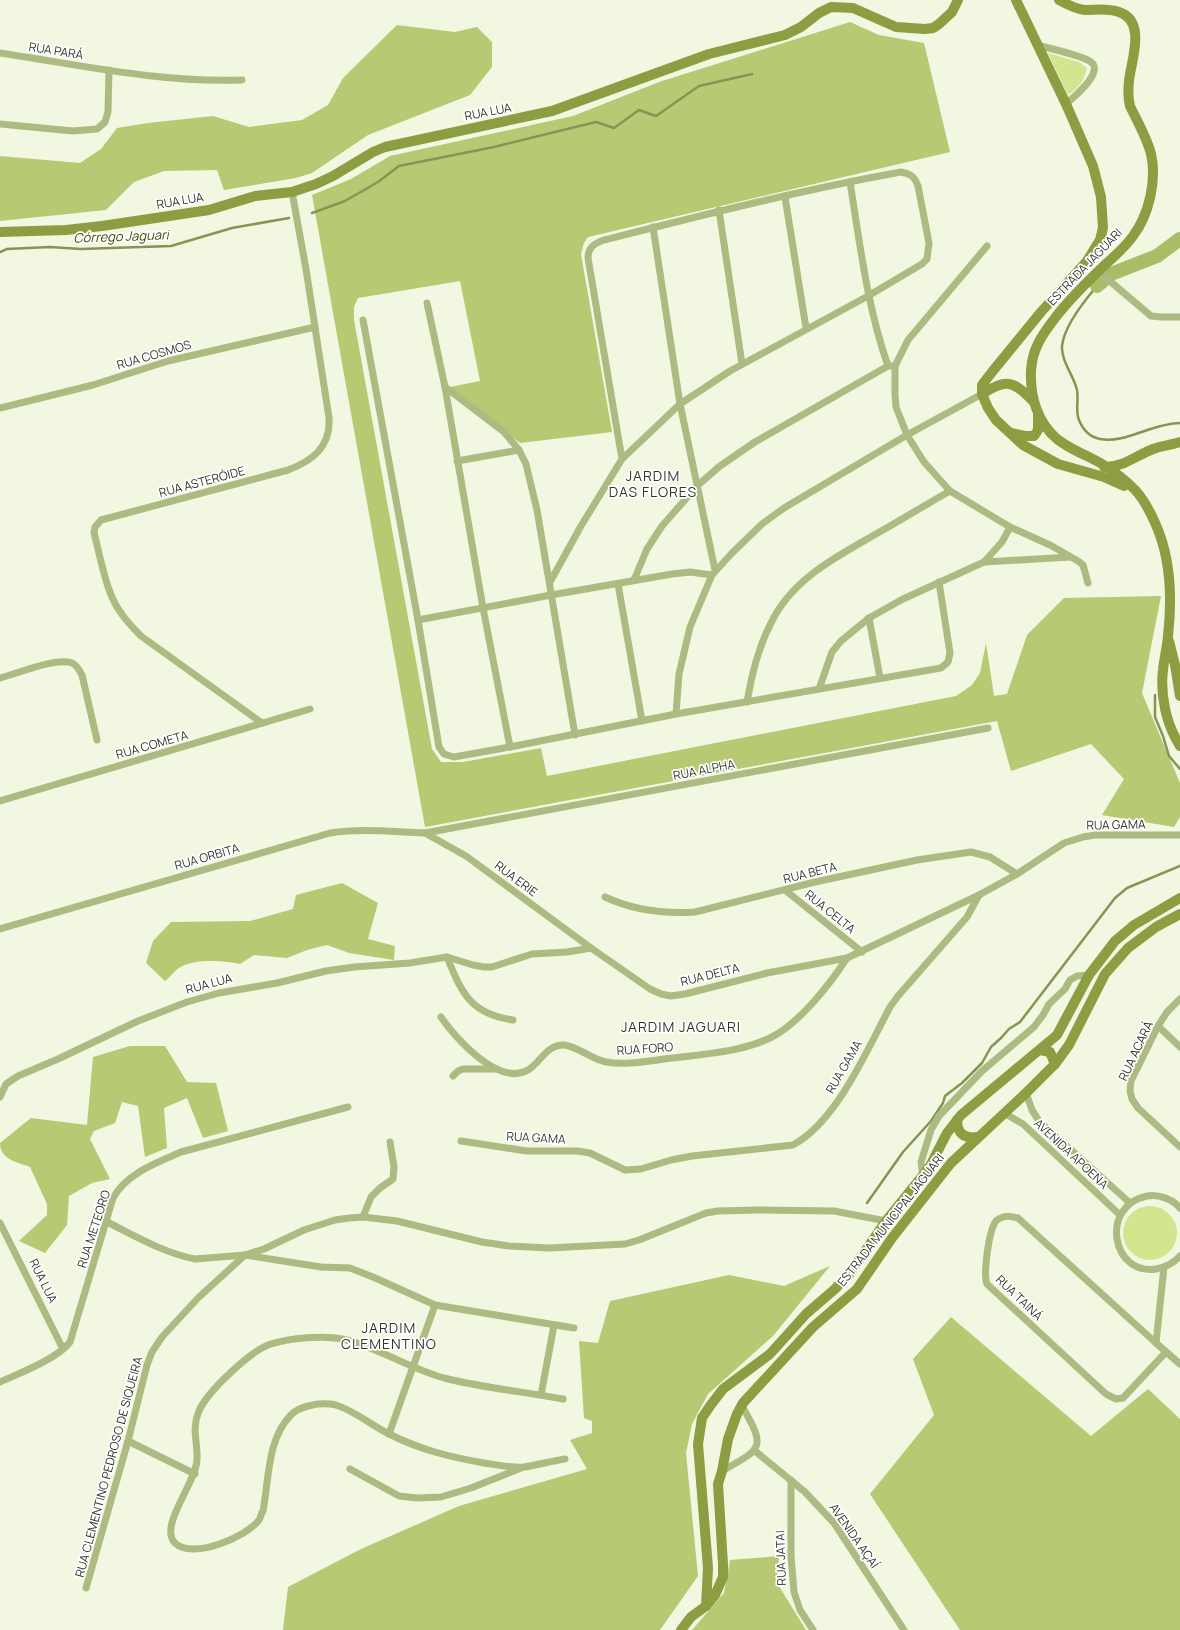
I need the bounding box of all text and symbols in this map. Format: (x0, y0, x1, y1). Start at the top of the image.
street label: RUA PARÁ (28, 38, 85, 63)
street label: RUA LUA (463, 99, 513, 124)
street label: RUA LUA (155, 188, 205, 213)
street label: ESTRADA JAGUARI (1043, 224, 1126, 309)
water label: Córrego Jaguari (73, 225, 171, 247)
street label: RUA COSMOS (115, 336, 193, 373)
street label: RUA ASTERÓIDE (157, 462, 247, 501)
district label: JARDIM DAS FLORES (609, 466, 697, 501)
street label: RUA COMETA (114, 726, 190, 763)
street label: RUA ALPHA (672, 755, 737, 784)
street label: RUA GAMA (1086, 815, 1146, 834)
street label: RUA ORBITA (173, 839, 242, 874)
street label: RUA ERIE (491, 857, 541, 900)
street label: RUA BETA (781, 858, 839, 887)
street label: RUA CELTA (801, 886, 859, 938)
street label: RUA DELTA (679, 959, 741, 990)
street label: RUA LUA (184, 969, 234, 998)
district label: JARDIM JAGUARI (621, 1017, 741, 1036)
street label: RUA ACARÁ (1114, 1018, 1157, 1083)
street label: RUA GAMA (821, 1037, 866, 1097)
street label: RUA FORO (616, 1038, 674, 1059)
street label: AVENIDA APOENA (1030, 1115, 1112, 1193)
street label: RUA GAMA (506, 1127, 566, 1148)
street label: ESTRADA MUNICIPAL JAGUARI (833, 1150, 948, 1290)
street label: RUA METEORO (73, 1187, 114, 1270)
street label: RUA LUA (25, 1256, 62, 1306)
street label: RUA TAINÁ (992, 1271, 1047, 1324)
district label: JARDIM CLEMENTINO (341, 1318, 437, 1353)
street label: RUA CLEMENTINO PEDROSO DE SIQUEIRA (71, 1354, 146, 1579)
street label: AVENIDA AÇAÍ (826, 1500, 883, 1572)
street label: RUA JATAI (771, 1530, 790, 1586)

